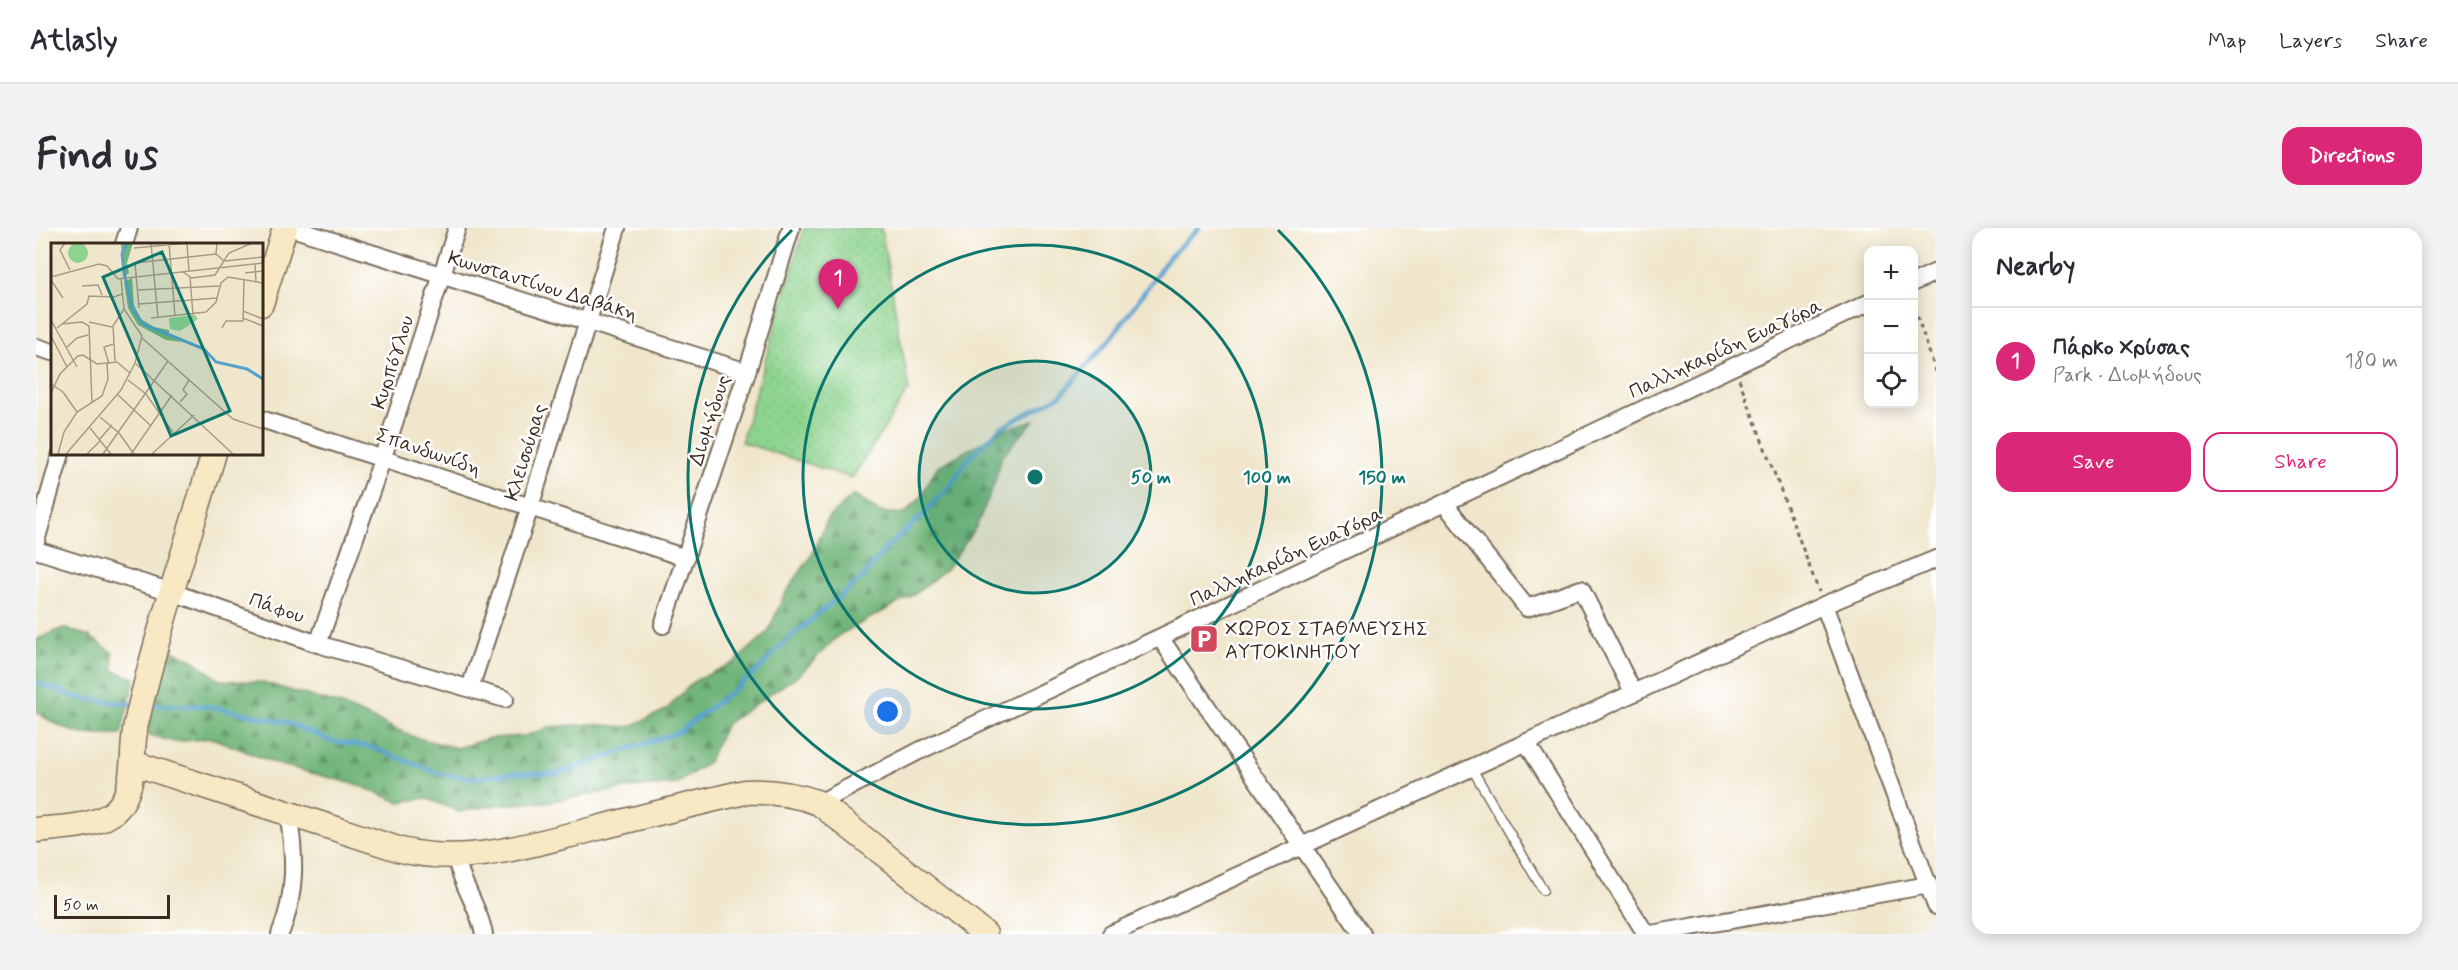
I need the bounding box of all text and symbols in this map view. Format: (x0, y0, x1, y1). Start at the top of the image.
text: Atlasly (30, 23, 118, 60)
text: Map (2208, 27, 2246, 55)
text: Layers (2279, 27, 2342, 55)
text: Share (2375, 27, 2428, 55)
button: Directions (2282, 127, 2422, 185)
text: Find us (36, 129, 158, 184)
inset map (51, 243, 262, 454)
street label: Κωνσταντίνου Δαβάκη (444, 245, 641, 328)
map controls (1864, 246, 1918, 408)
button: + (1864, 246, 1918, 300)
text: Nearby (1996, 250, 2075, 284)
pin: 1 (818, 260, 858, 309)
street label: Παλληκαρίδη Ευαγόρα (1625, 293, 1827, 406)
button: − (1864, 300, 1918, 354)
street label: Κυρπόγλου (366, 312, 421, 413)
text: Πάρκο Χρύσας (2053, 334, 2190, 362)
text: 1 (2011, 348, 2020, 375)
text: 180 m (2345, 348, 2398, 375)
button: locate (1864, 354, 1918, 408)
text: Park · Διομήδους (2053, 362, 2202, 389)
street label: Διομήδους (683, 372, 738, 469)
street label: Κλεισούρας (499, 400, 554, 504)
street label: Σπανδωνίδη (372, 422, 485, 483)
button: Save (1996, 432, 2191, 492)
button: Share (2203, 432, 2398, 492)
text: 50 m (1131, 466, 1171, 490)
text: 100 m (1243, 466, 1291, 490)
text: 150 m (1358, 466, 1406, 490)
centre of rings (1025, 467, 1045, 487)
street label: Παλληκαρίδη Ευαγόρα (1186, 501, 1388, 614)
street label: Πάφου (245, 586, 308, 630)
place label: ΧΩΡΟΣ ΣΤΑΘΜΕΥΣΗΣ ΑΥΤΟΚΙΝΗΤΟΥ (1225, 616, 1428, 666)
parking icon: ΧΩΡΟΣ ΣΤΑΘΜΕΥΣΗΣ ΑΥΤΟΚΙΝΗΤΟΥ (1188, 623, 1220, 655)
your location (873, 697, 902, 726)
scale bar (54, 892, 170, 920)
text: 50 m (63, 895, 99, 916)

